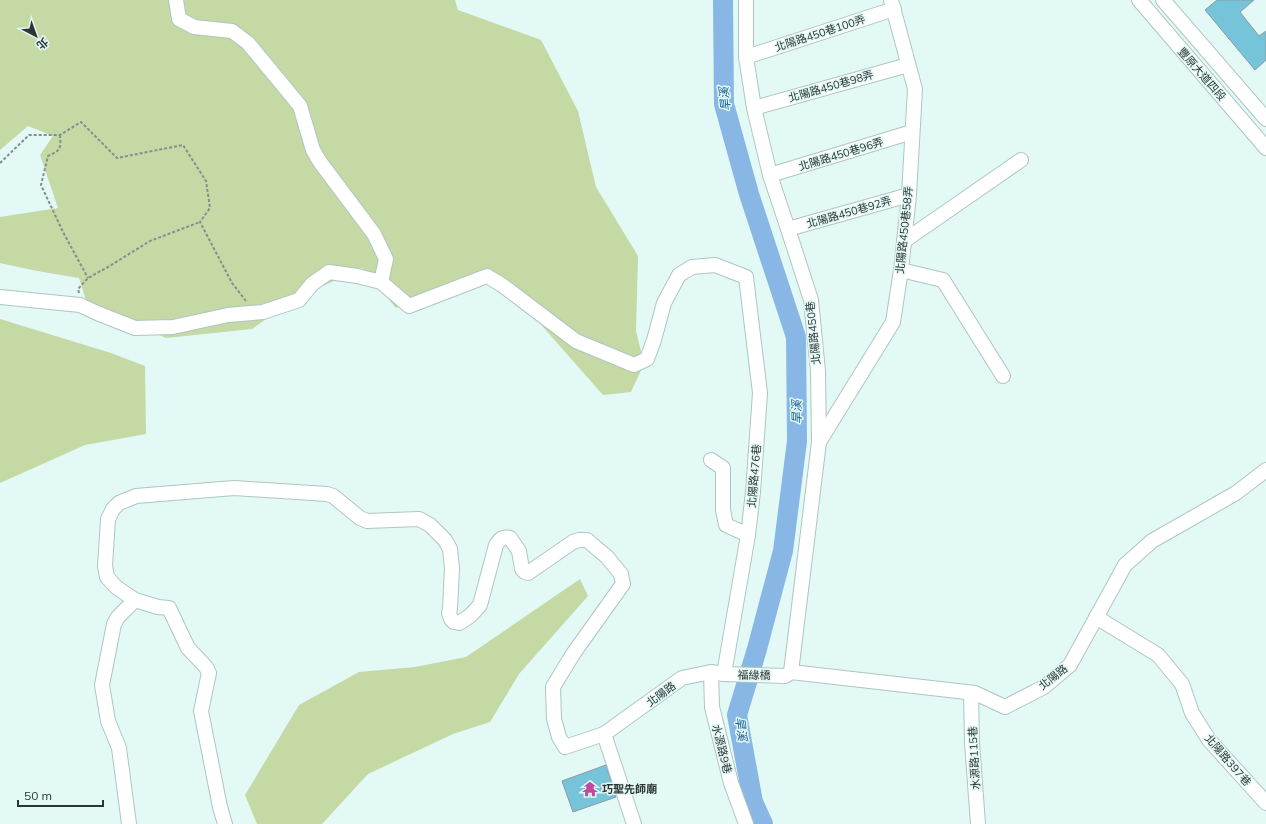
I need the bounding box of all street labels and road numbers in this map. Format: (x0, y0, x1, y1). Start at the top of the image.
street label: 北陽路450巷100弄 (773, 12, 867, 54)
street label: 豐原大道四段 (1175, 45, 1229, 103)
street label: 北陽路450巷98弄 (787, 67, 875, 105)
street label: 北陽路450巷96弄 (797, 134, 885, 174)
street label: 北陽路450巷58弄 (892, 186, 916, 274)
street label: 北陽路450巷92弄 (805, 193, 893, 231)
street label: 北陽路450巷 (803, 301, 823, 365)
street label: 北陽路476巷 (744, 444, 764, 508)
street label: 北陽路 (1036, 661, 1070, 693)
street label: 福緣橋 (737, 668, 771, 682)
street label: 北陽路 (644, 679, 678, 709)
street label: 水源路9巷 (709, 723, 735, 775)
street label: 水源路115巷 (965, 726, 983, 790)
street label: 北陽路397巷 (1202, 731, 1254, 789)

